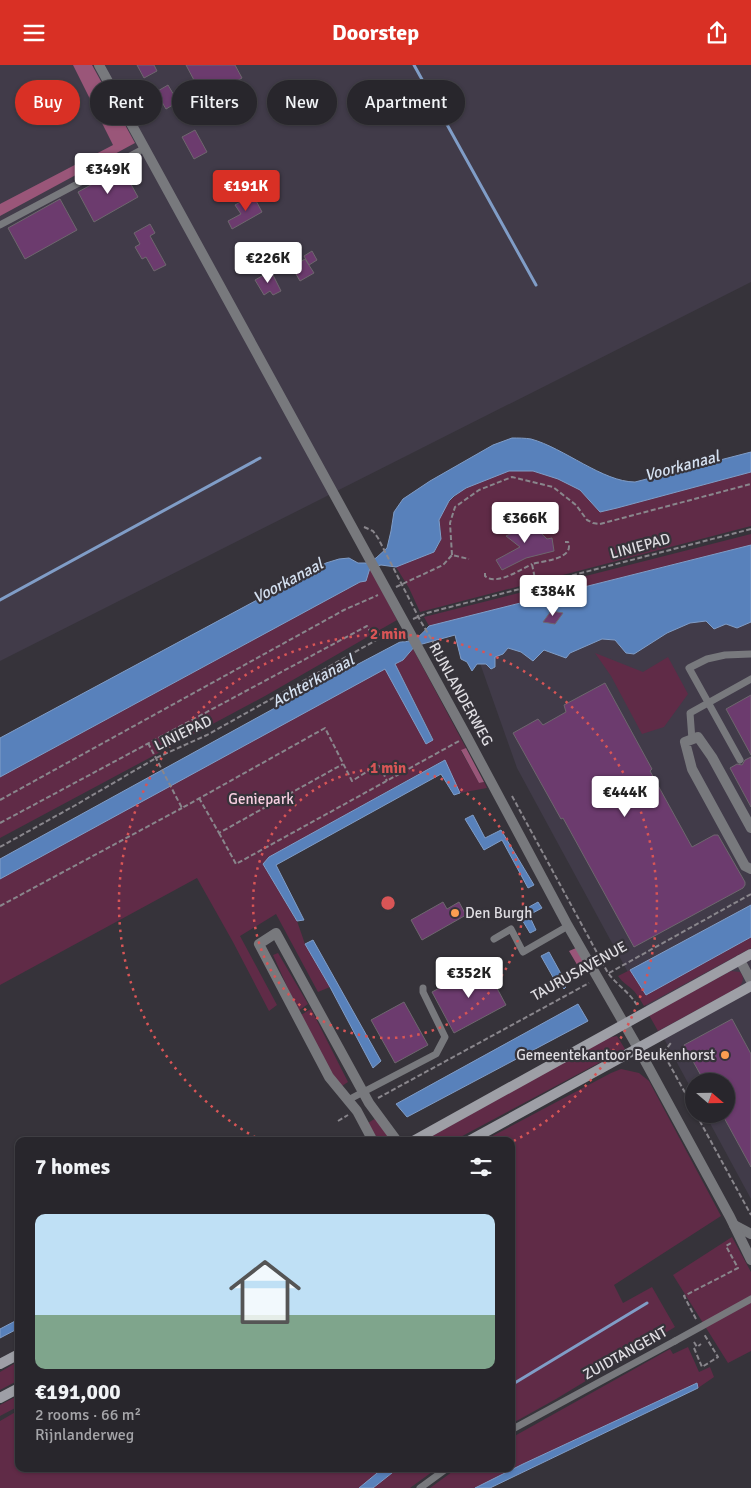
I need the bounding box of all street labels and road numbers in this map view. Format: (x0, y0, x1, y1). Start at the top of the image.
street label: LINIEPAD (608, 529, 672, 563)
street label: RIJNLANDERWEG (425, 639, 497, 749)
street label: LINIEPAD (151, 711, 215, 755)
street label: TAURUSAVENUE (528, 937, 630, 1005)
street label: ZUIDTANGENT (580, 1322, 671, 1384)

